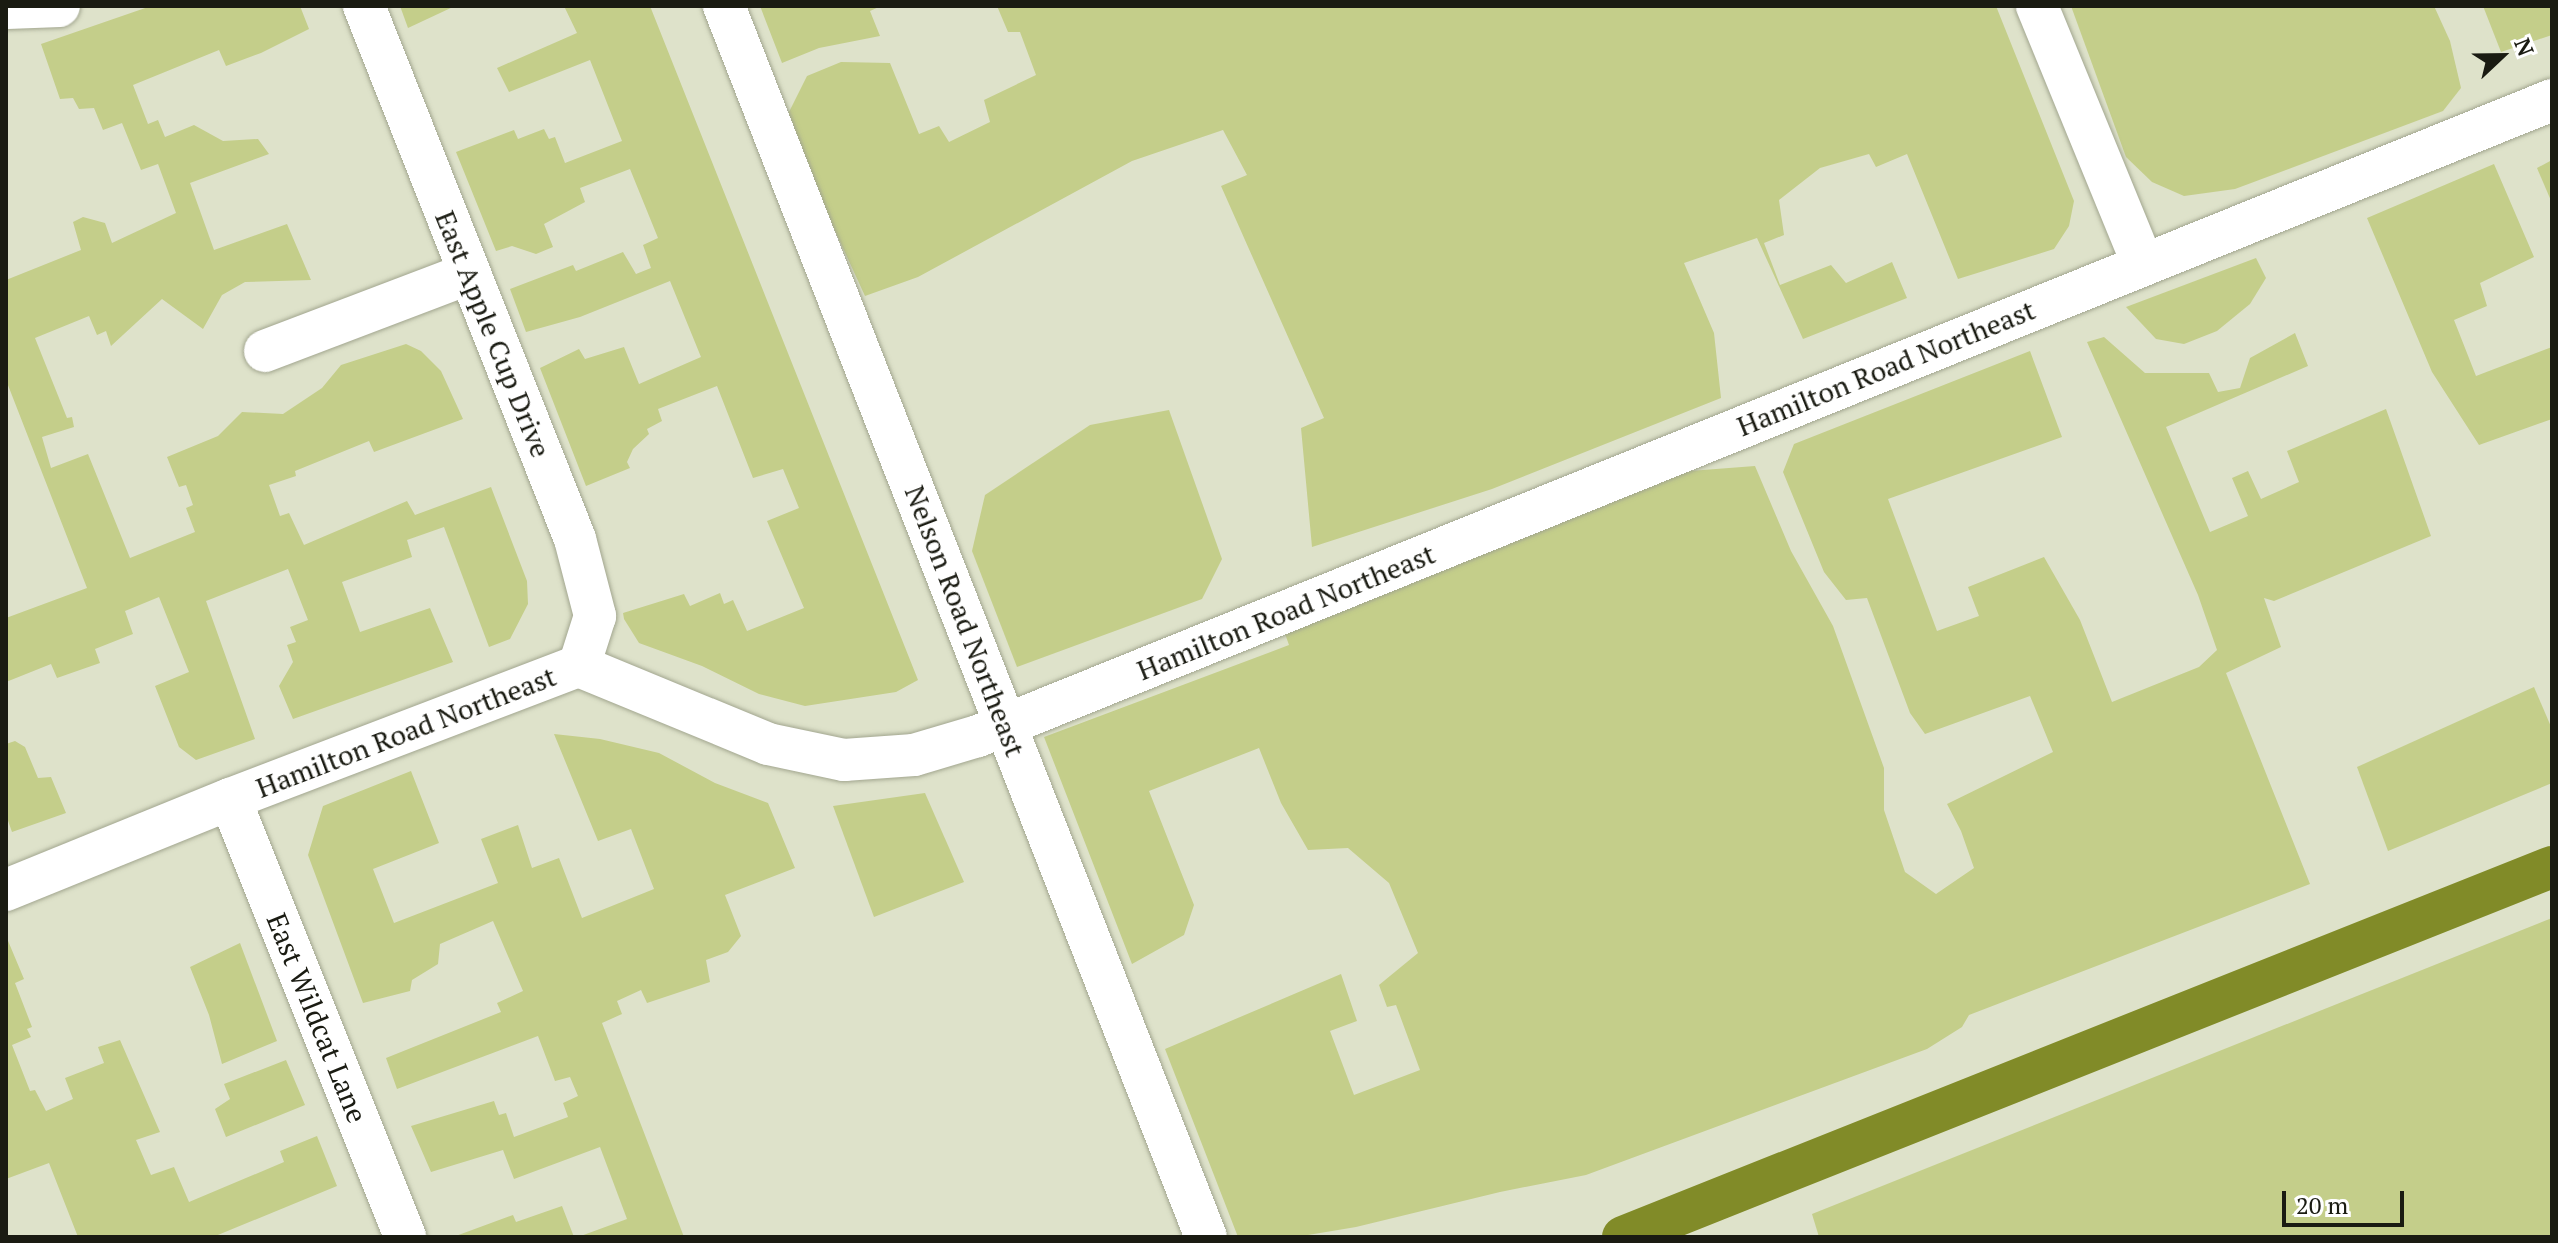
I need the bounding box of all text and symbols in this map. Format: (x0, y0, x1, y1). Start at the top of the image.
north arrow (2462, 16, 2542, 96)
text: N (2508, 34, 2541, 60)
street label: East Apple Cup Drive (428, 206, 558, 462)
street label: Hamilton Road Northeast (1732, 293, 2040, 443)
street label: Nelson Road Northeast (898, 481, 1032, 761)
street label: Hamilton Road Northeast (1132, 537, 1440, 687)
street label: Hamilton Road Northeast (251, 659, 561, 805)
street label: East Wildcat Lane (260, 908, 374, 1128)
scale bar (2286, 1175, 2408, 1225)
text: 20 m (2296, 1189, 2348, 1221)

